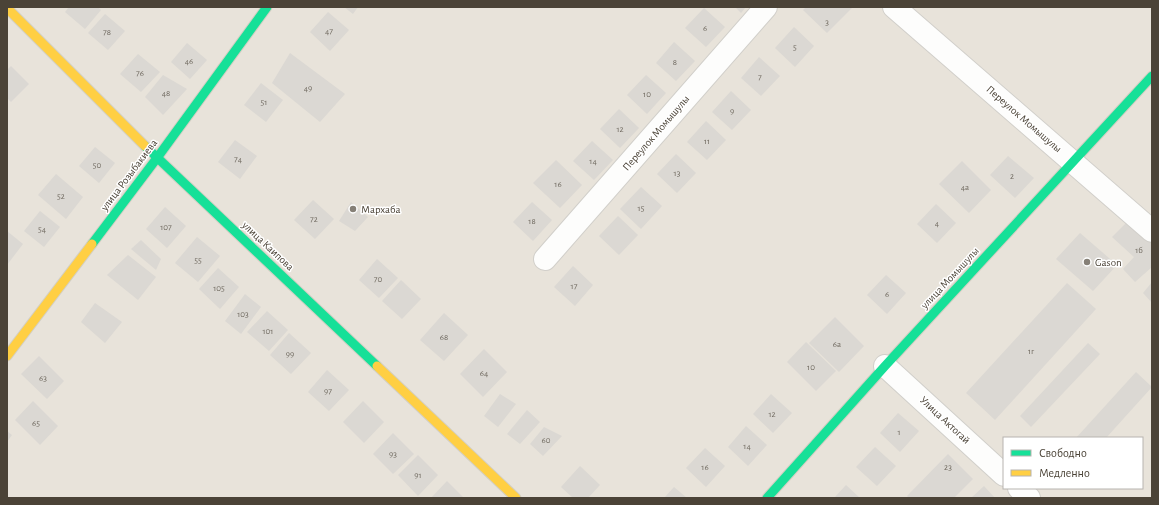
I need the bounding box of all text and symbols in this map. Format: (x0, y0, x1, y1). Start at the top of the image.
house number: 3 (825, 18, 829, 27)
house number: 6 (703, 24, 707, 33)
house number: 47 (325, 27, 333, 36)
house number: 78 (103, 28, 111, 37)
house number: 5 (793, 43, 797, 52)
house number: 46 (185, 57, 193, 66)
house number: 8 (673, 58, 677, 67)
house number: 76 (136, 69, 144, 78)
house number: 7 (758, 73, 762, 82)
street label: Переулок Момышулы (984, 83, 1064, 155)
house number: 49 (304, 84, 312, 93)
house number: 48 (162, 89, 170, 98)
house number: 10 (643, 90, 651, 99)
street label: Переулок Момышулы (620, 93, 692, 173)
house number: 51 (261, 98, 267, 107)
house number: 9 (730, 107, 734, 116)
house number: 12 (616, 125, 624, 134)
street label: улица Розыбакиева (98, 137, 159, 213)
house number: 11 (704, 137, 710, 146)
house number: 74 (234, 155, 243, 164)
house number: 14 (589, 157, 597, 166)
house number: 50 (93, 161, 102, 170)
house number: 13 (674, 169, 681, 178)
house number: 2 (1010, 172, 1014, 181)
house number: 16 (554, 180, 562, 189)
house number: 4а (961, 183, 969, 192)
house number: 52 (57, 192, 65, 201)
marker: Мархаба (348, 204, 358, 214)
place label: Мархаба (361, 204, 400, 215)
house number: 15 (638, 204, 645, 213)
house number: 72 (310, 215, 318, 224)
house number: 18 (528, 217, 536, 226)
street label: улица Каипова (239, 219, 296, 273)
house number: 4 (935, 219, 940, 228)
house number: 107 (160, 223, 172, 232)
house number: 54 (38, 225, 47, 234)
street label: улица Момышулы (918, 245, 981, 311)
house number: 1б (1135, 246, 1143, 255)
house number: 55 (194, 256, 202, 265)
marker: Gason (1082, 257, 1092, 267)
place label: Gason (1095, 257, 1122, 268)
house number: 70 (374, 275, 382, 284)
house number: 17 (571, 282, 578, 291)
house number: 105 (213, 284, 225, 293)
house number: 6 (885, 290, 889, 299)
house number: 103 (237, 310, 249, 319)
house number: 101 (263, 327, 273, 336)
house number: 68 (440, 333, 448, 342)
house number: 6а (833, 340, 841, 349)
house number: 1г (1028, 347, 1035, 356)
house number: 99 (286, 350, 294, 359)
house number: 10 (807, 363, 815, 372)
house number: 64 (480, 369, 489, 378)
house number: 63 (39, 374, 47, 383)
house number: 97 (324, 387, 332, 396)
street label: Улица Актогай (918, 394, 972, 446)
house number: 12 (768, 410, 776, 419)
house number: 65 (32, 419, 40, 428)
house number: 1 (897, 428, 901, 437)
house number: 60 (542, 436, 551, 445)
legend (1003, 437, 1143, 489)
house number: 14 (743, 442, 751, 451)
text: Свободно (1039, 447, 1087, 459)
house number: 93 (389, 450, 397, 459)
house number: 16 (701, 463, 709, 472)
house number: 23 (944, 463, 952, 472)
text: Медленно (1039, 467, 1090, 479)
house number: 91 (414, 471, 422, 480)

